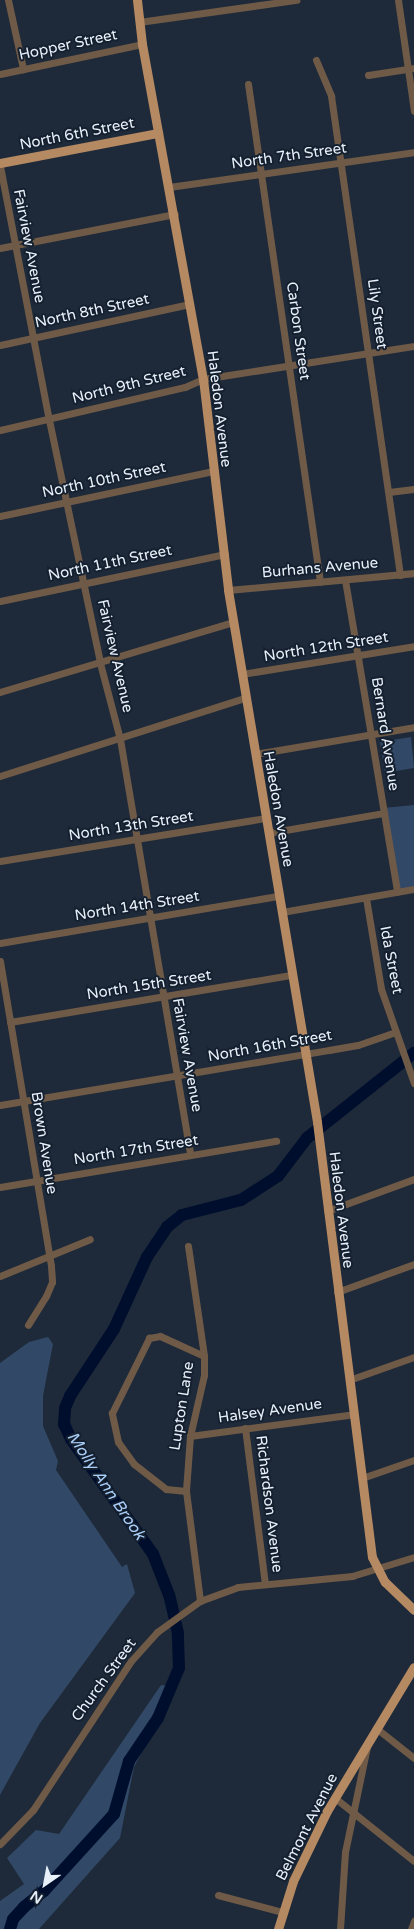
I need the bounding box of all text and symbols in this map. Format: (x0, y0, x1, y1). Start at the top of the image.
street label: Hopper Street (17, 26, 119, 64)
street label: North 6th Street (18, 114, 136, 154)
street label: North 7th Street (230, 139, 348, 173)
street label: Fairview Avenue (9, 188, 49, 304)
street label: Lily Street (363, 278, 391, 350)
street label: Carbon Street (282, 281, 314, 381)
street label: North 8th Street (33, 290, 151, 332)
street label: Haledon Avenue (203, 350, 235, 468)
street label: North 9th Street (70, 362, 188, 408)
street label: North 10th Street (41, 458, 167, 502)
street label: North 11th Street (47, 541, 173, 585)
street label: Burhans Avenue (261, 554, 379, 582)
street label: Fairview Avenue (93, 598, 137, 714)
street label: North 12th Street (262, 628, 390, 666)
street label: Bernard Avenue (367, 676, 403, 792)
street label: Haledon Avenue (259, 750, 297, 868)
street label: North 13th Street (67, 807, 195, 845)
street label: North 14th Street (73, 887, 201, 925)
street label: Ida Street (376, 925, 406, 995)
street label: North 15th Street (85, 966, 213, 1004)
street label: Fairview Avenue (168, 997, 206, 1113)
street label: North 16th Street (206, 1026, 334, 1066)
street label: Brown Avenue (27, 1091, 61, 1195)
street label: North 17th Street (72, 1131, 200, 1169)
street label: Haledon Avenue (325, 1151, 357, 1269)
street label: Lupton Lane (166, 1360, 198, 1452)
street label: Halsey Avenue (217, 1395, 323, 1427)
water label: Molly Ann Brook (63, 1428, 149, 1544)
street label: Richardson Avenue (252, 1434, 286, 1574)
street label: Church Street (68, 1635, 140, 1725)
street label: Belmont Avenue (272, 1770, 342, 1884)
north arrow (20, 1859, 70, 1909)
text: N (27, 1887, 46, 1907)

